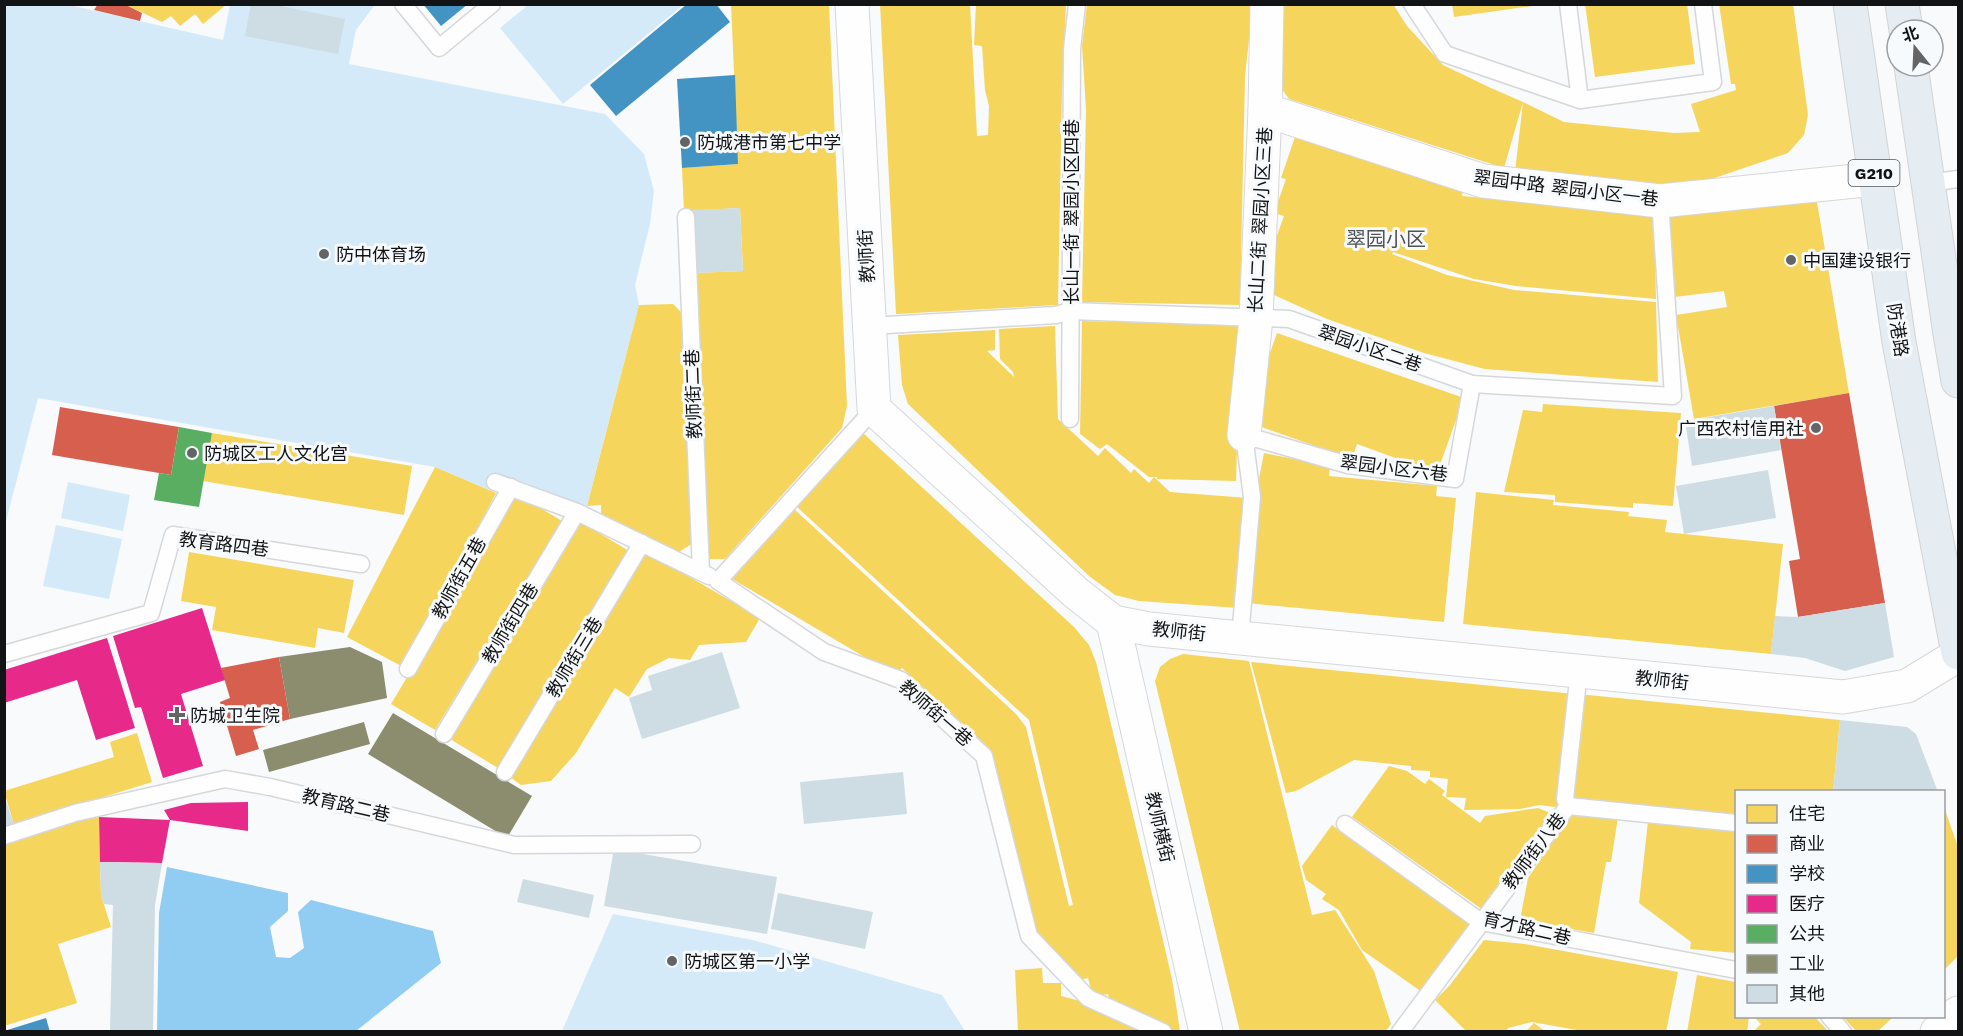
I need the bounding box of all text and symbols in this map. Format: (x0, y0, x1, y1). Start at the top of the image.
north arrow (1885, 18, 1945, 78)
text: 北 (1900, 23, 1921, 46)
street label: 长山一街 翠园小区四巷 (1061, 119, 1082, 305)
street label: 长山二街 翠园小区三巷 (1245, 127, 1275, 313)
place label: 防城港市第七中学 (697, 132, 841, 153)
marker: 防城港市第七中学 (678, 135, 692, 149)
road number: G210 (1848, 160, 1900, 186)
street label: 翠园中路 翠园小区一巷 (1472, 166, 1660, 210)
district label: 翠园小区 (1346, 227, 1426, 251)
street label: 教师街 (854, 228, 878, 284)
place label: 防中体育场 (336, 244, 426, 265)
marker: 防中体育场 (317, 247, 331, 261)
place label: 中国建设银行 (1803, 250, 1911, 271)
marker: 中国建设银行 (1784, 253, 1798, 267)
street label: 防港路 (1883, 302, 1913, 358)
street label: 翠园小区二巷 (1316, 320, 1424, 376)
street label: 教师街二巷 (681, 349, 705, 439)
place label: 广西农村信用社 (1678, 418, 1804, 439)
marker: 广西农村信用社 (1809, 421, 1823, 435)
place label: 防城区工人文化宫 (204, 443, 348, 464)
marker: 防城区工人文化宫 (185, 446, 199, 460)
street label: 翠园小区六巷 (1339, 451, 1449, 485)
street label: 教育路四巷 (178, 528, 270, 560)
street label: 教师街五巷 (428, 534, 490, 622)
street label: 教师街四巷 (478, 579, 542, 667)
street label: 教师街三巷 (542, 613, 606, 701)
street label: 教师街 (1151, 618, 1207, 644)
street label: 教师街 (1634, 667, 1690, 693)
street label: 教师街一巷 (895, 676, 977, 750)
place label: 防城卫生院 (190, 705, 280, 726)
marker: 防城卫生院 (168, 706, 186, 724)
street label: 教育路二巷 (300, 785, 392, 825)
street label: 教师横街 (1142, 790, 1178, 864)
legend (1735, 790, 1945, 1018)
text: 住宅 (1789, 803, 1825, 824)
street label: 教师街八巷 (1499, 809, 1569, 893)
text: 商业 (1789, 833, 1825, 854)
text: 学校 (1789, 863, 1825, 884)
text: 医疗 (1789, 893, 1825, 914)
street label: 育才路二巷 (1481, 908, 1573, 948)
text: 公共 (1789, 923, 1825, 944)
place label: 防城区第一小学 (684, 951, 810, 972)
text: 工业 (1789, 953, 1825, 974)
marker: 防城区第一小学 (665, 954, 679, 968)
text: 其他 (1789, 983, 1825, 1004)

